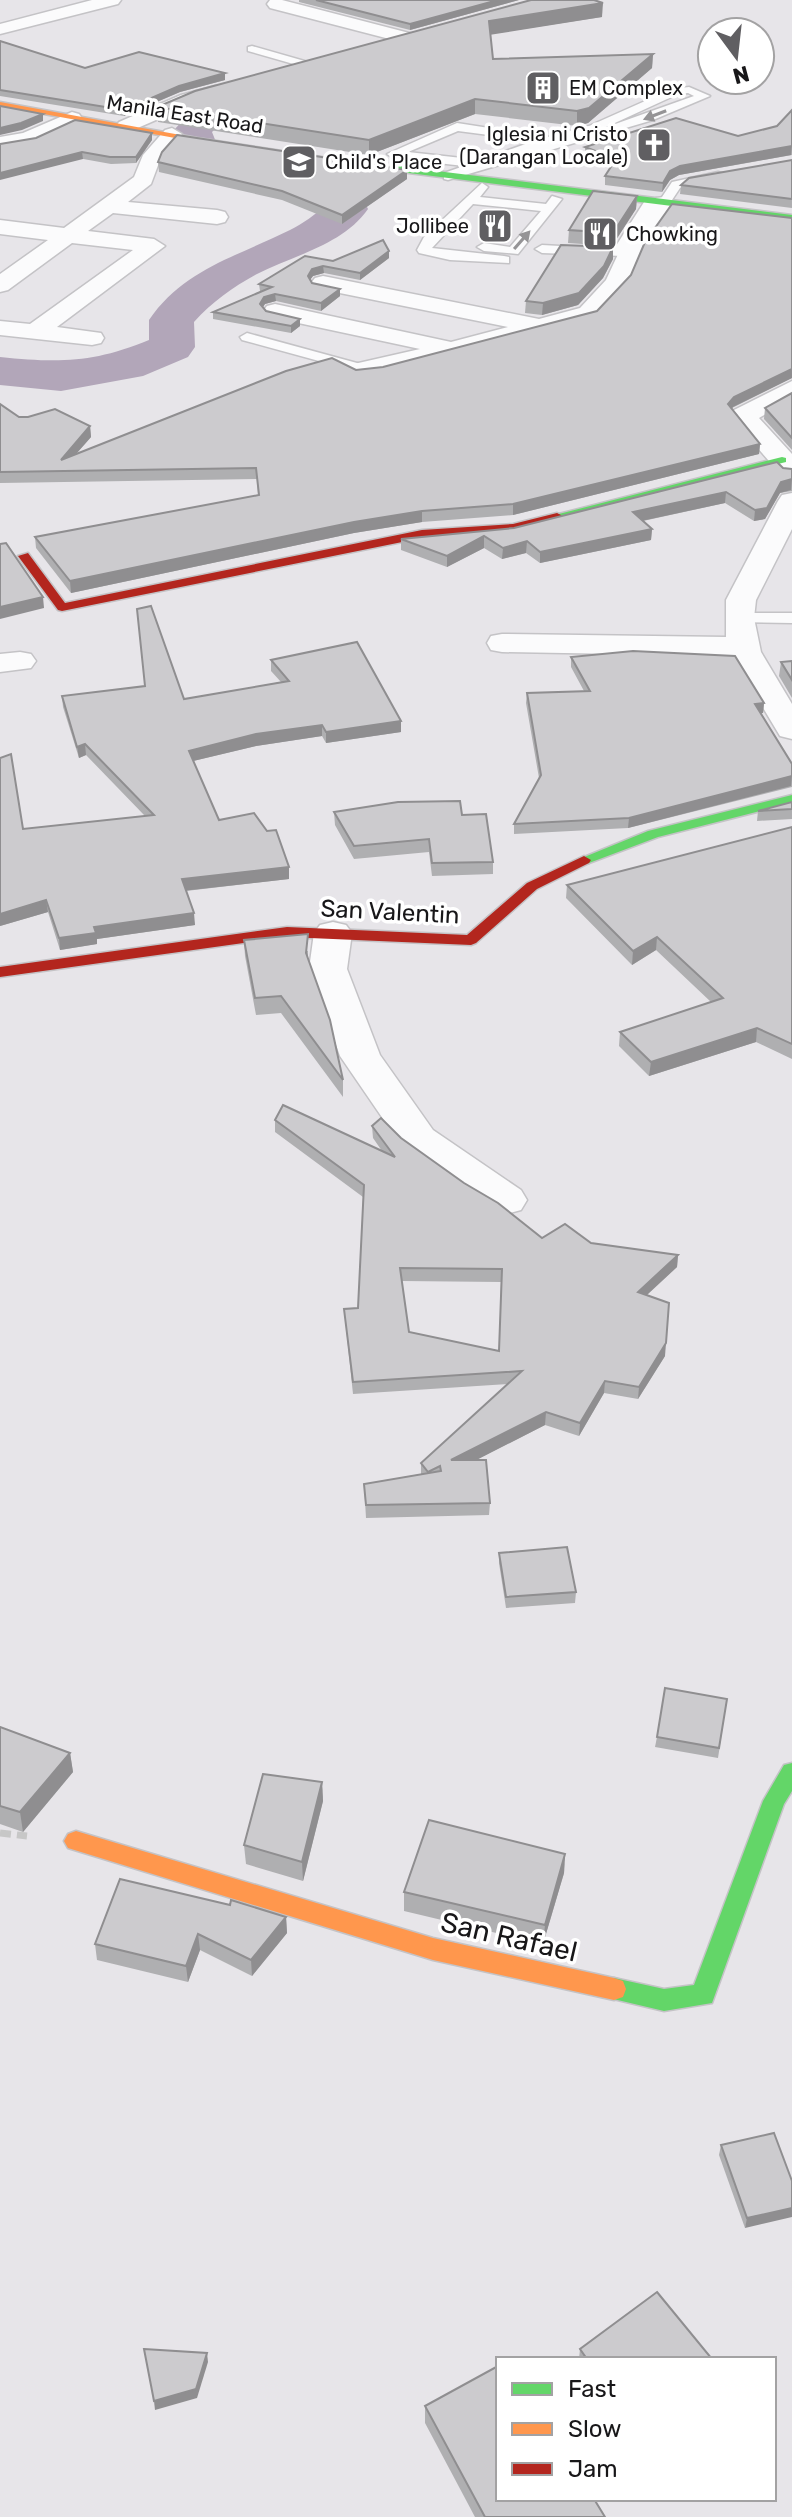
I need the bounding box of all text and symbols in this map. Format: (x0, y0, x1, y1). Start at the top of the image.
north arrow (696, 16, 776, 96)
text: N (730, 60, 752, 90)
building icon: EM Complex (524, 69, 562, 107)
place label: EM Complex (569, 76, 683, 100)
street label: Manila East Road (105, 90, 265, 138)
one-way arrow (643, 109, 667, 122)
place label: Iglesia ni Cristo (Darangan Locale) (459, 122, 628, 169)
church icon: Iglesia ni Cristo (Darangan Locale) (635, 126, 673, 164)
school or university icon: Child's Place (280, 143, 318, 181)
place label: Child's Place (325, 150, 442, 174)
restaurant icon: Jollibee (476, 207, 514, 245)
place label: Jollibee (396, 214, 469, 238)
restaurant icon: Chowking (581, 215, 619, 253)
place label: Chowking (626, 222, 718, 246)
one-way arrow (513, 231, 530, 251)
street label: San Valentin (320, 894, 460, 930)
street label: San Rafael (438, 1905, 580, 1969)
legend (496, 2357, 776, 2501)
text: Fast (568, 2375, 616, 2403)
text: Slow (568, 2415, 621, 2443)
text: Jam (568, 2455, 618, 2483)

